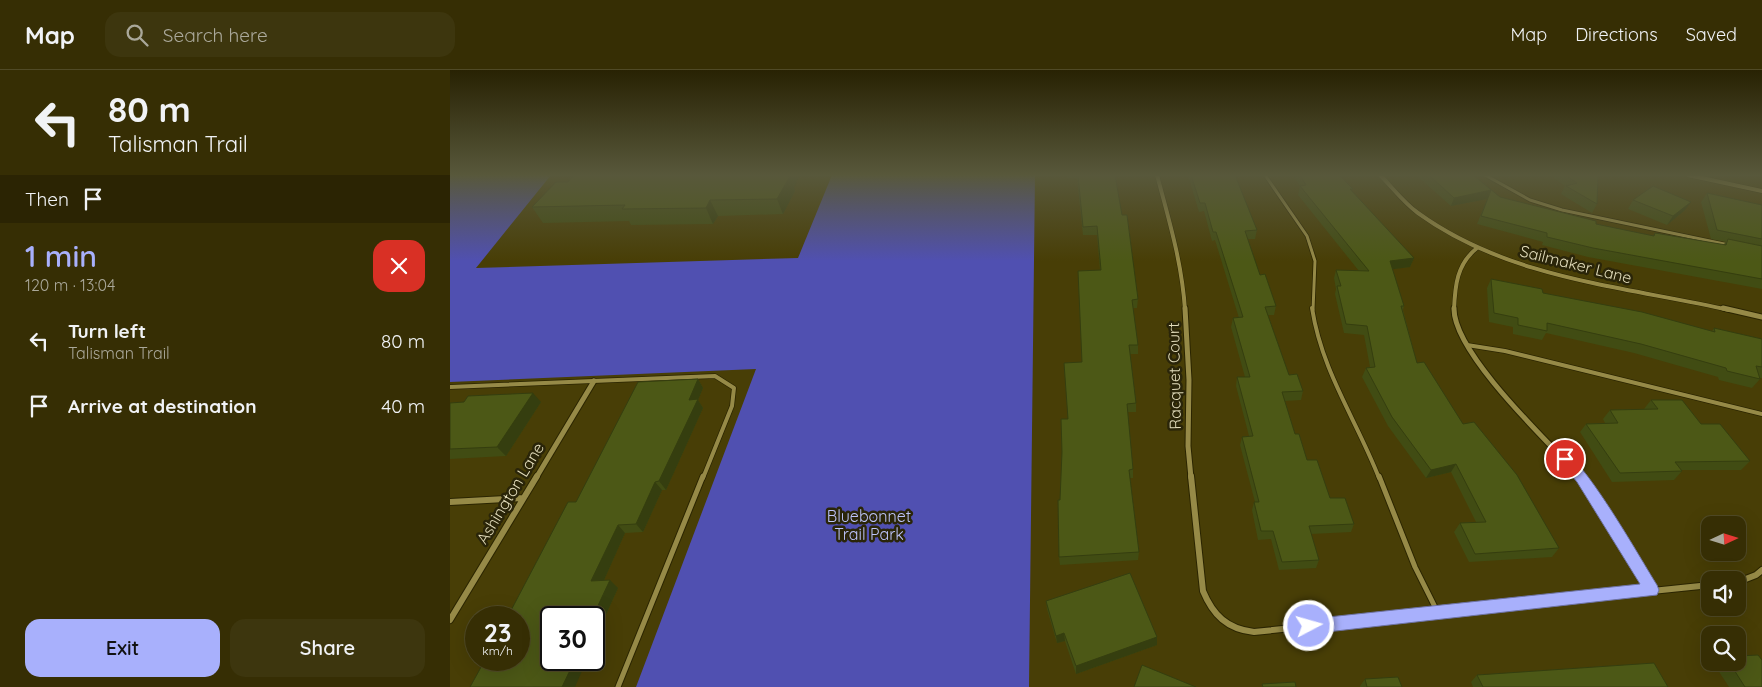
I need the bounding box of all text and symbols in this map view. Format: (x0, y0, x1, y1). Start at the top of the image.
search box (105, 12, 455, 57)
text: Map (25, 20, 75, 50)
icon: search (123, 21, 151, 49)
text: Search here (163, 23, 268, 47)
text: Map (1510, 23, 1547, 46)
text: Directions (1575, 23, 1658, 46)
text: Saved (1686, 23, 1737, 46)
text: 80 m (108, 87, 191, 131)
icon: left (25, 90, 90, 155)
text: Talisman Trail (108, 130, 248, 158)
icon: arrive (79, 185, 107, 213)
text: Then (25, 187, 69, 211)
text: 1 min (25, 237, 97, 275)
button: close (373, 240, 425, 292)
street label: Sailmaker Lane (1518, 240, 1634, 288)
text: 120 m · 13:04 (25, 275, 115, 295)
text: Turn left (68, 319, 146, 343)
street label: Racquet Court (1163, 322, 1185, 430)
icon: left (25, 327, 53, 355)
text: 80 m (381, 329, 425, 353)
text: Talisman Trail (68, 343, 170, 363)
icon: arrive (25, 392, 53, 420)
text: Arrive at destination (68, 394, 257, 418)
text: 40 m (381, 394, 425, 418)
pin (1544, 438, 1586, 480)
street label: Ashington Lane (472, 439, 548, 547)
icon: arrive (1551, 445, 1579, 473)
park label: Bluebonnet Trail Park (827, 506, 911, 544)
north arrow (1701, 516, 1746, 561)
map controls (1701, 516, 1746, 671)
button: sound (1701, 571, 1746, 616)
position arrow (1282, 599, 1334, 651)
speed limit sign: 30 (540, 606, 605, 671)
text: 23 (484, 617, 511, 648)
button: Exit (25, 619, 220, 677)
button: Share (230, 619, 425, 677)
button: search (1701, 626, 1746, 671)
text: km/h (482, 643, 513, 658)

